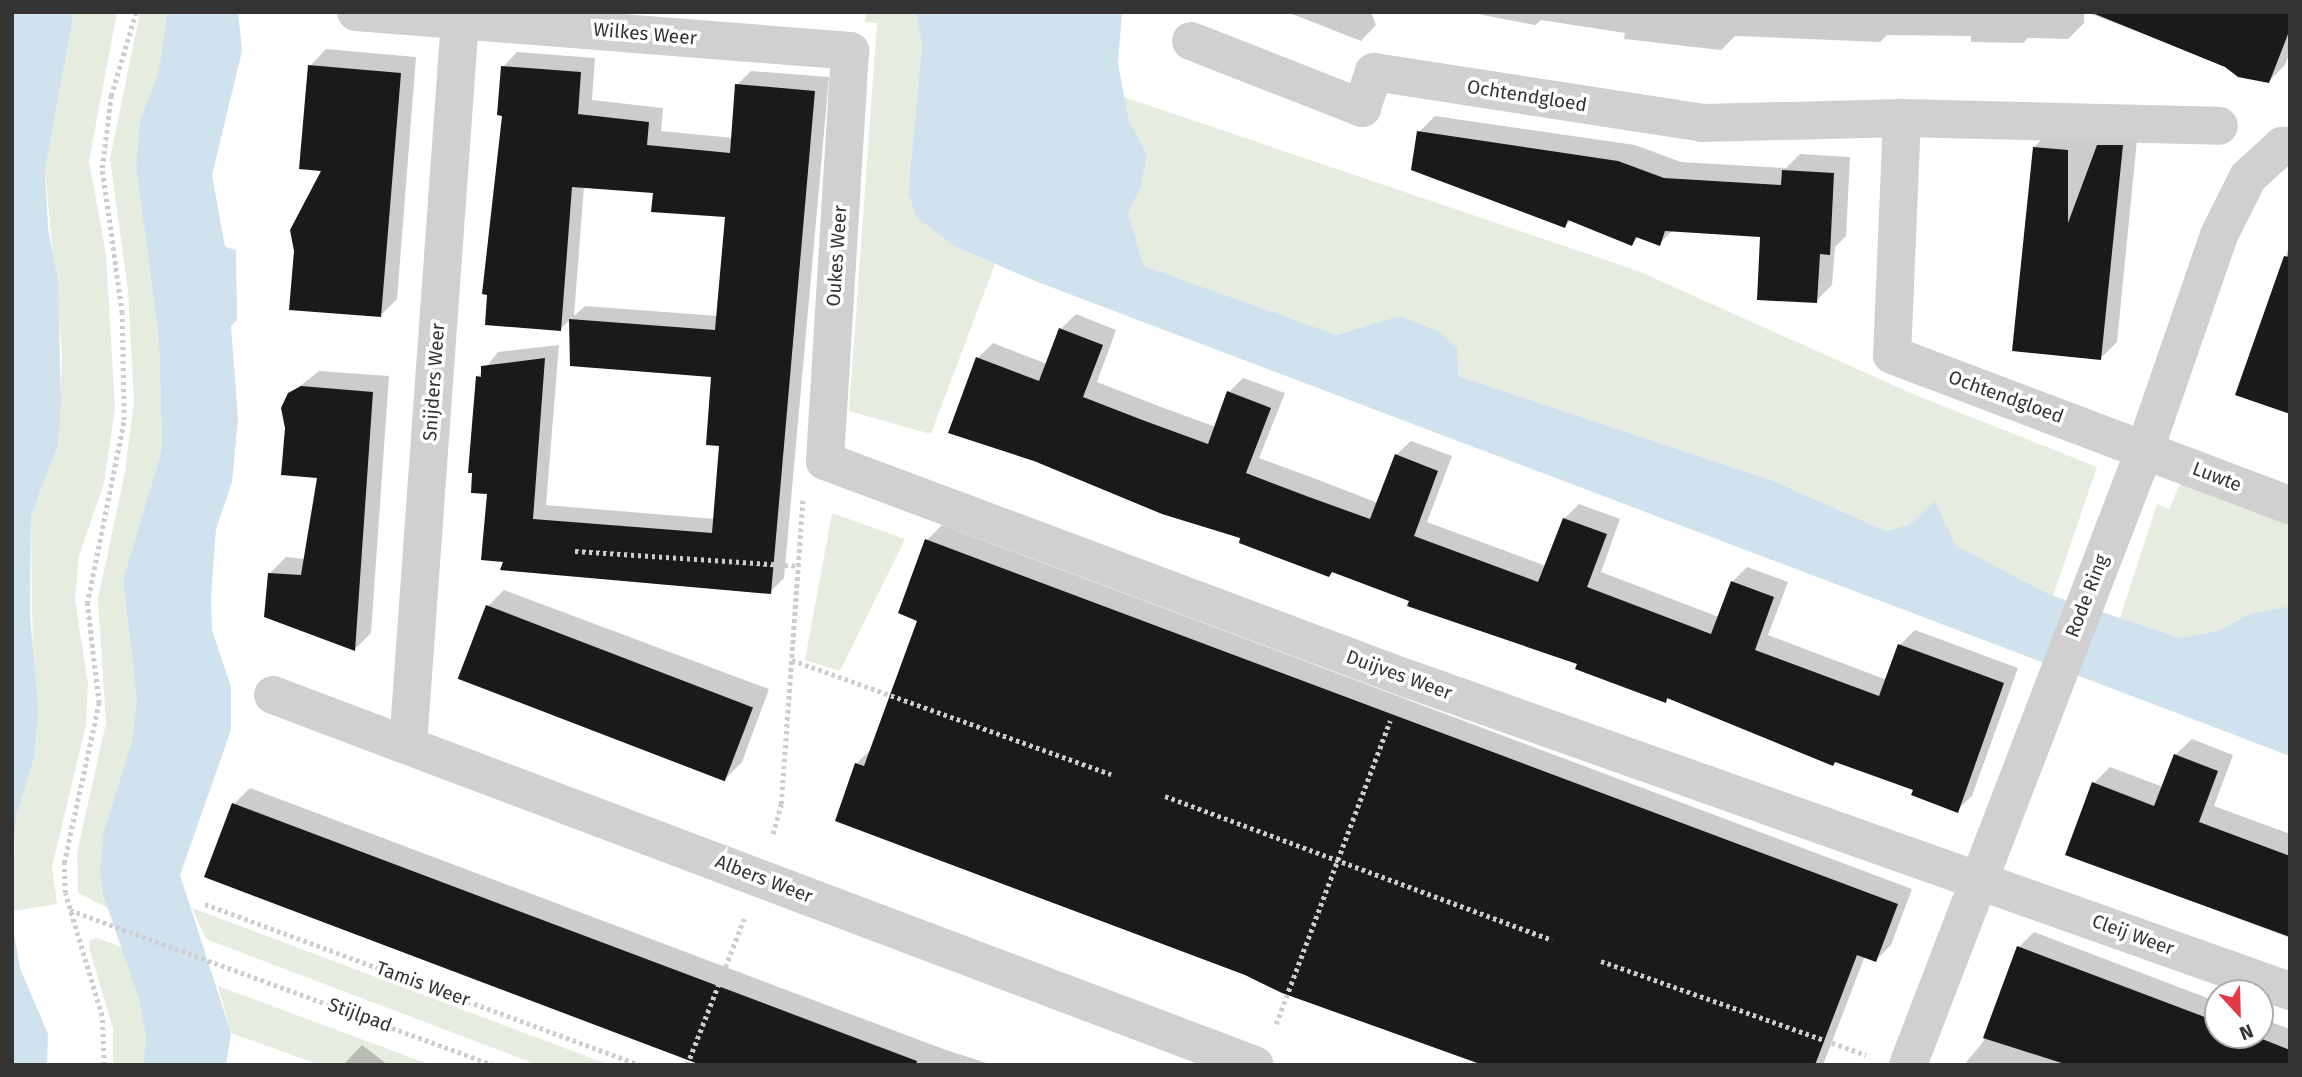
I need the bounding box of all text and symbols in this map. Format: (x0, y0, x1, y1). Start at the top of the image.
street label: Wilkes Weer (592, 18, 698, 50)
street label: Ochtendgloed (1465, 75, 1589, 117)
street label: Oukes Weer (822, 205, 852, 307)
street label: Snijders Weer (418, 322, 450, 442)
street label: Ochtendgloed (1945, 366, 2067, 428)
street label: Luwte (2189, 457, 2245, 497)
street label: Rode Ring (2061, 551, 2113, 641)
street label: Duijves Weer (1343, 645, 1455, 705)
street label: Albers Weer (712, 850, 816, 908)
street label: Cleij Weer (2089, 910, 2177, 960)
street label: Tamis Weer (373, 956, 473, 1012)
north arrow (2204, 979, 2274, 1049)
street label: Stijlpad (325, 993, 395, 1037)
text: N (2236, 1019, 2256, 1045)

